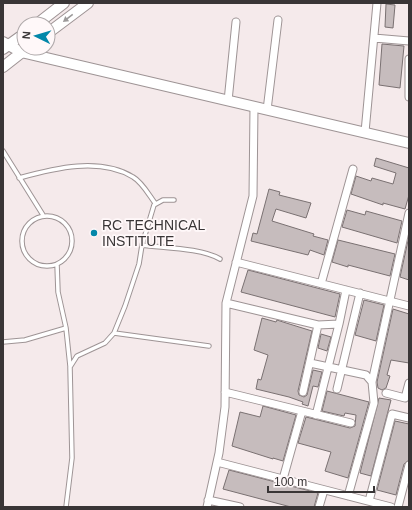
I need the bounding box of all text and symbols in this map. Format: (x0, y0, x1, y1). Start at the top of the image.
one-way arrow (63, 14, 74, 23)
north arrow (16, 16, 56, 56)
text: N (20, 31, 32, 40)
place label: RC TECHNICAL INSTITUTE (102, 217, 205, 249)
marker: RC TECHNICAL INSTITUTE (89, 228, 99, 238)
scale bar (268, 468, 374, 494)
text: 100 m (274, 475, 307, 489)

